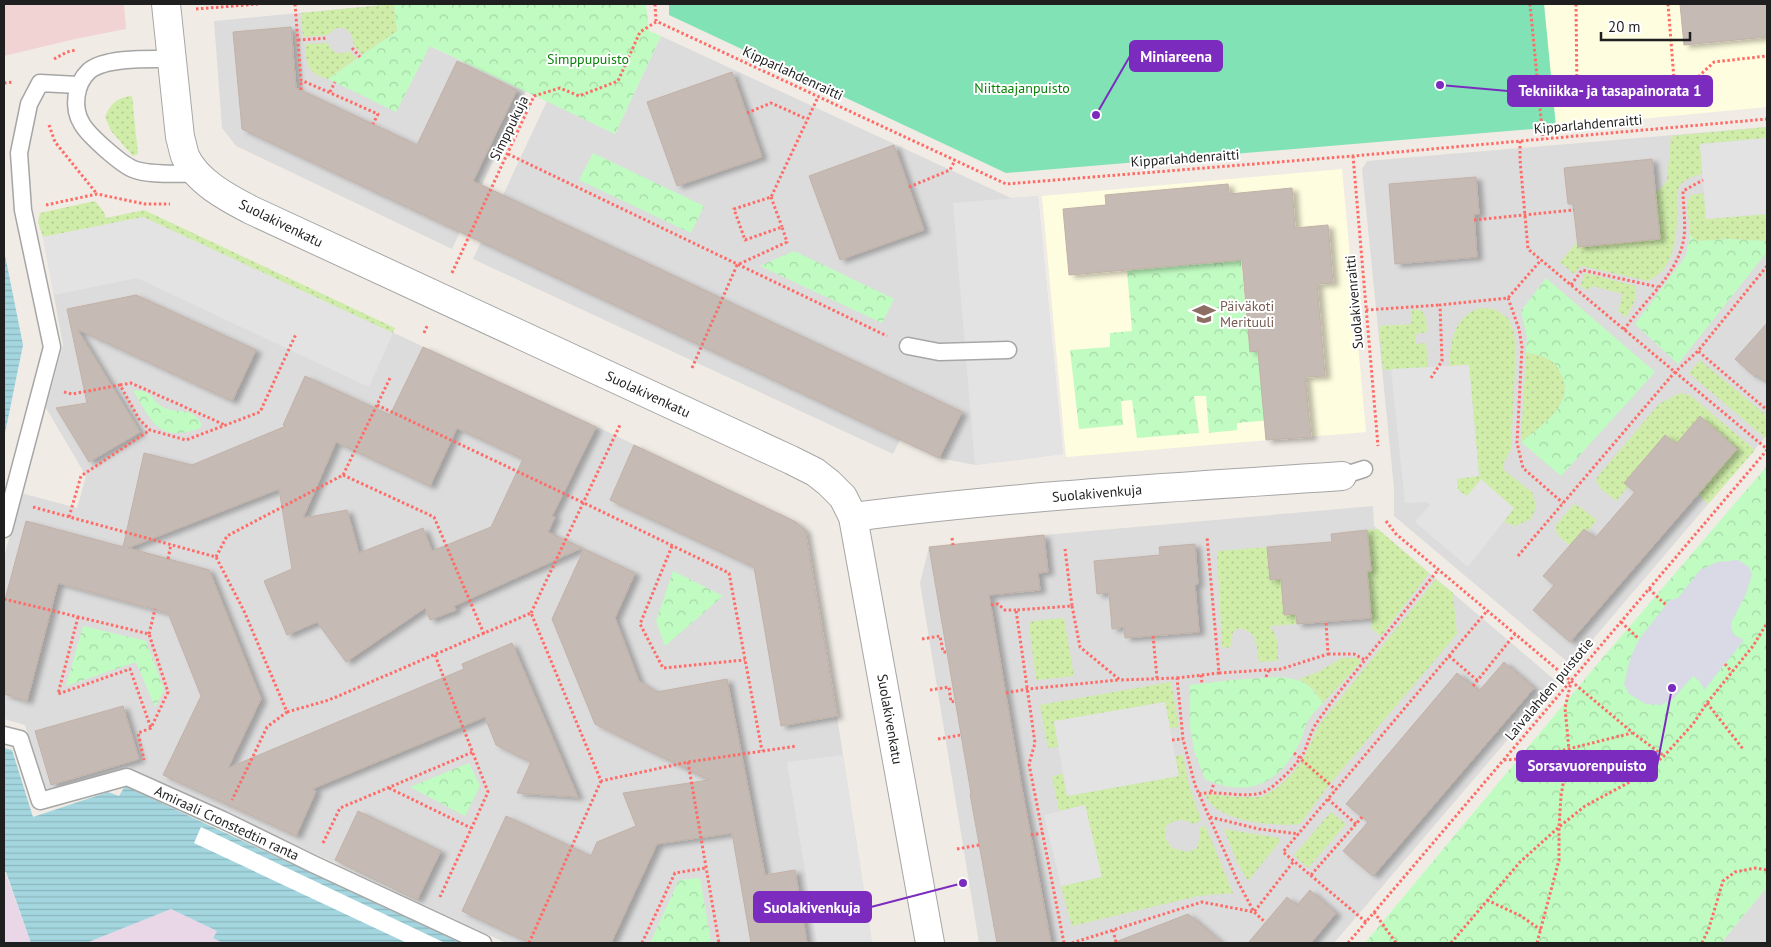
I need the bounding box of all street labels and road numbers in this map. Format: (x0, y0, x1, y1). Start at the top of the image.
street label: Kipparlahdenraitti (740, 42, 846, 104)
street label: Simppukuja (486, 92, 532, 163)
street label: Kipparlahdenraitti (1533, 110, 1643, 138)
street label: Kipparlahdenraitti (1130, 145, 1240, 171)
street label: Suolakivenkatu (236, 195, 326, 251)
street label: Suolakivenraitti (1341, 254, 1367, 350)
street label: Suolakivenkatu (603, 367, 693, 421)
street label: Suolakivenkuja (1051, 480, 1143, 506)
street label: Laivalahden puistotie (1501, 634, 1597, 744)
street label: Suolakivenkatu (873, 672, 907, 766)
street label: Amiraali Cronstedtin ranta (152, 782, 302, 864)

